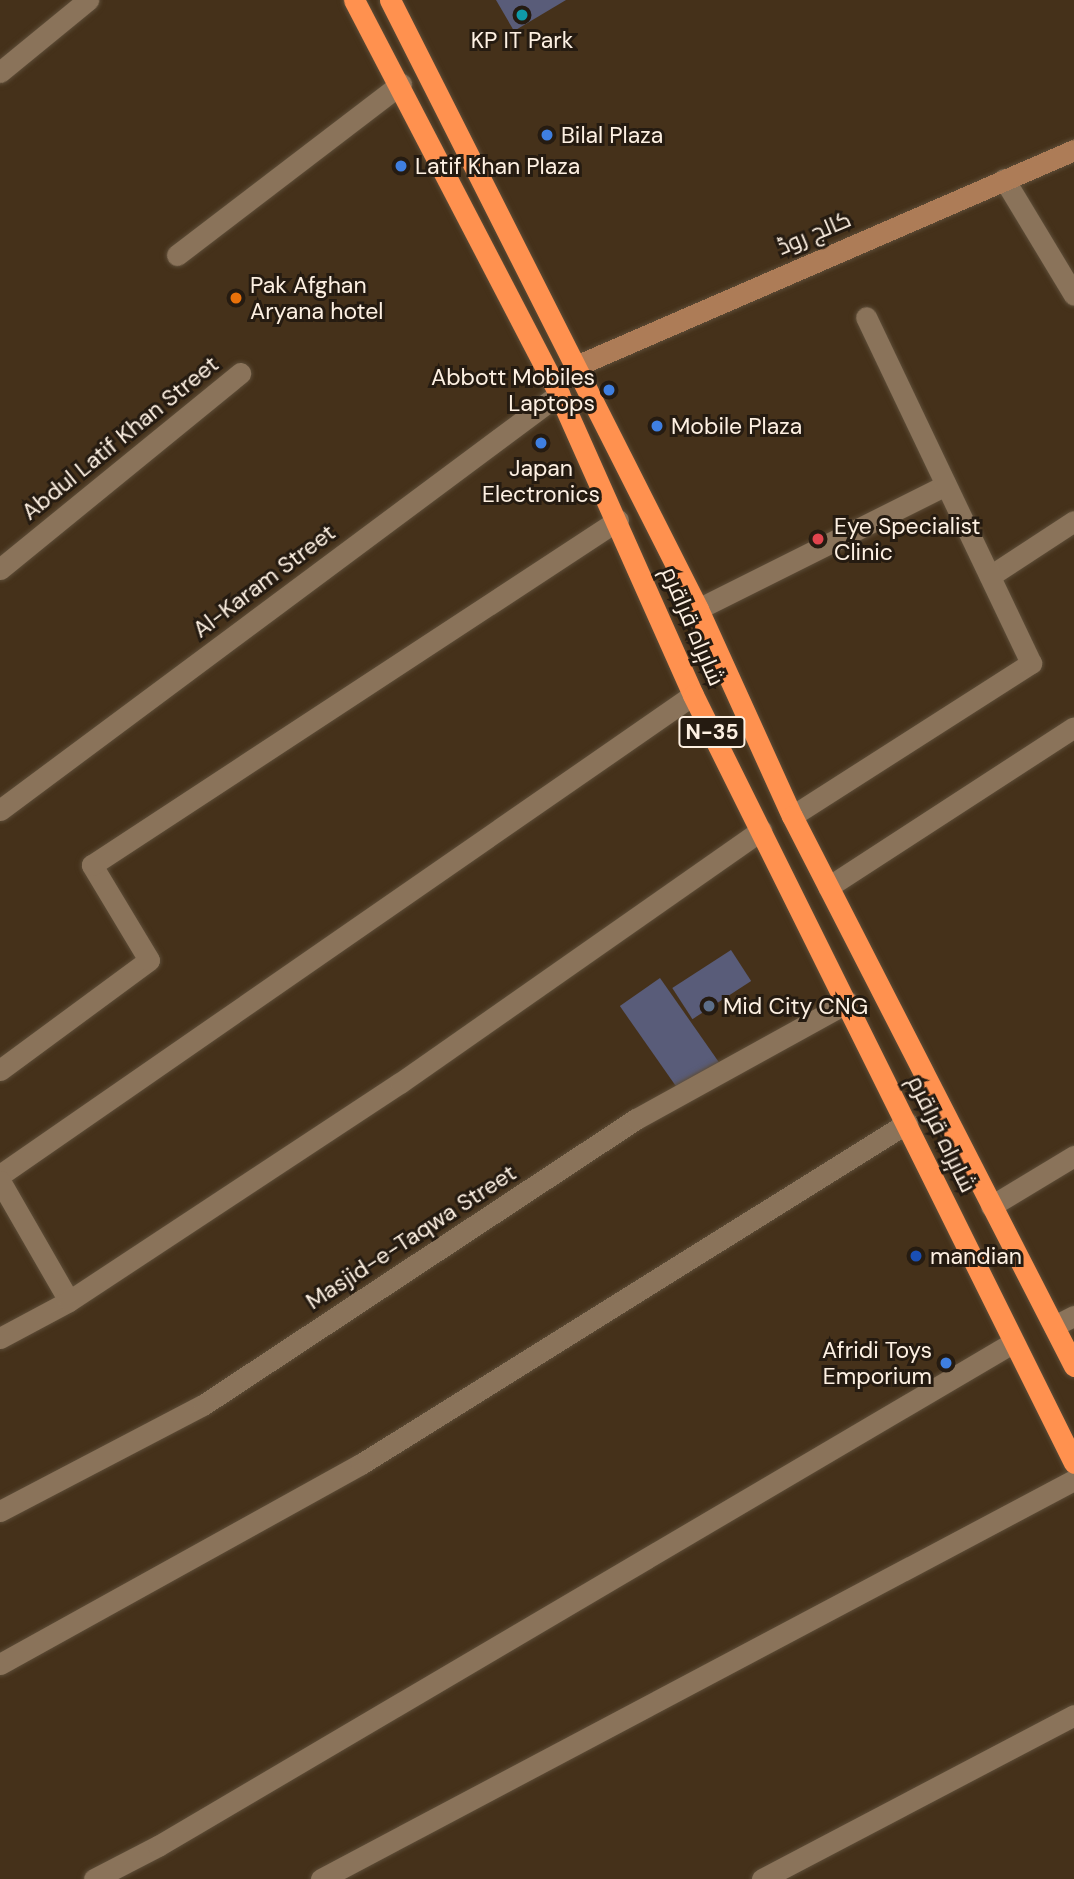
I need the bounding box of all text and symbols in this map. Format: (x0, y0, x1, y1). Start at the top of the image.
marker: KP IT Park (514, 7, 530, 23)
place label: KP IT Park (471, 26, 573, 54)
place label: Bilal Plaza (561, 121, 663, 149)
marker: Bilal Plaza (539, 127, 555, 143)
place label: Latif Khan Plaza (415, 152, 580, 180)
marker: Latif Khan Plaza (393, 158, 409, 174)
street label: کالج روڈ (773, 205, 855, 261)
place label: Pak Afghan Aryana hotel (250, 271, 383, 325)
marker: Pak Afghan Aryana hotel (228, 290, 244, 306)
street label: Abdul Latif Khan Street (16, 350, 224, 526)
place label: Abbott Mobiles Laptops (431, 363, 595, 417)
marker: Abbott Mobiles Laptops (601, 382, 617, 398)
place label: Mobile Plaza (671, 412, 802, 440)
marker: Mobile Plaza (649, 418, 665, 434)
marker: Japan Electronics (533, 435, 549, 451)
place label: Japan Electronics (482, 454, 600, 508)
place label: Eye Specialist Clinic (834, 512, 981, 566)
street label: Al-Karam Street (187, 518, 341, 644)
marker: Eye Specialist Clinic (808, 529, 828, 549)
street label: شاہراہ قراقرم (656, 562, 730, 690)
road number: N-35 (677, 714, 747, 750)
place label: Mid City CNG (723, 992, 868, 1020)
marker: Mid City CNG (701, 998, 717, 1014)
street label: شاہراہ قراقرم (902, 1071, 982, 1197)
street label: Masjid-e-Taqwa Street (301, 1159, 521, 1315)
place label: mandian (930, 1242, 1022, 1270)
marker: mandian (908, 1248, 924, 1264)
place label: Afridi Toys Emporium (822, 1336, 932, 1390)
marker: Afridi Toys Emporium (938, 1355, 954, 1371)

